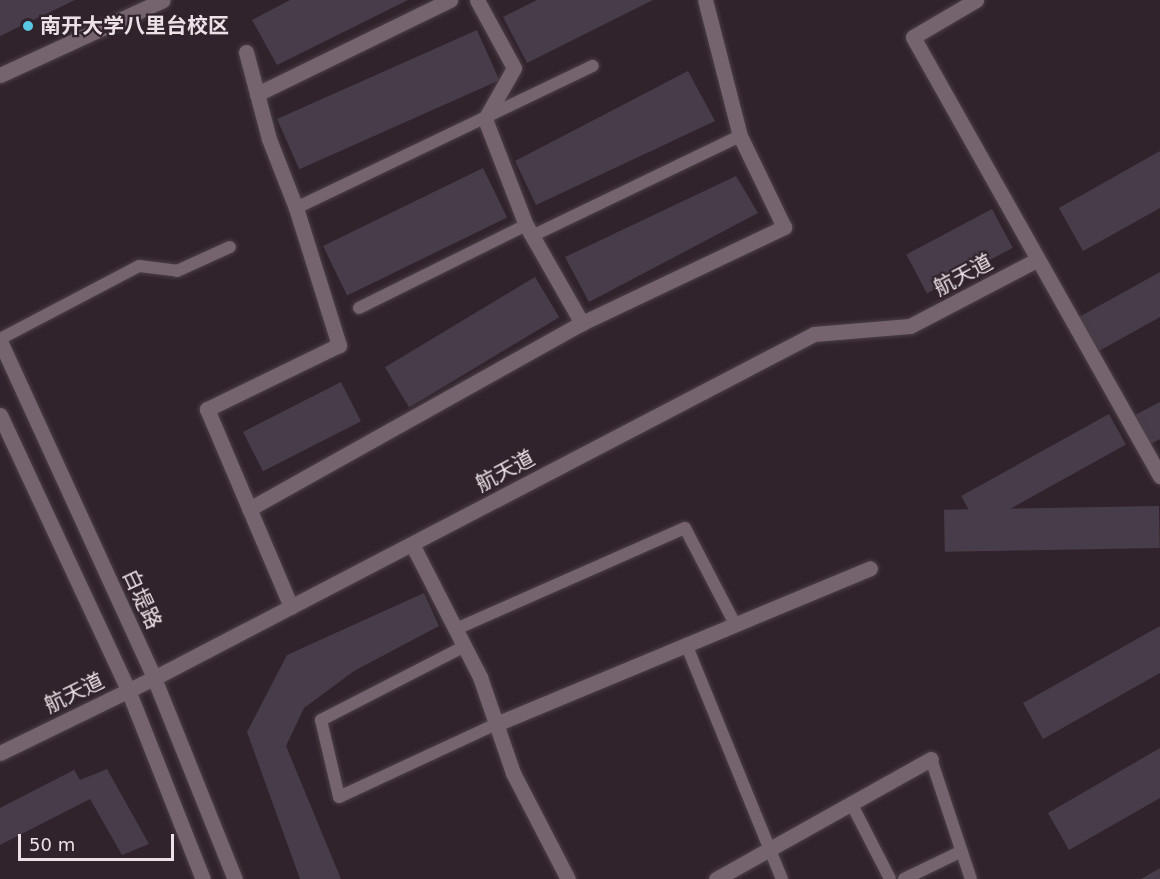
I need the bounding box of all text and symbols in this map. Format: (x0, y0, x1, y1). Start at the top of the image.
place label: 南开大学八里台校区 (40, 13, 229, 39)
marker: 南开大学八里台校区 (21, 19, 35, 33)
street label: 航天道 (929, 249, 997, 301)
street label: 航天道 (471, 445, 539, 497)
street label: 白堤路 (117, 565, 167, 633)
street label: 航天道 (40, 668, 108, 718)
scale bar (21, 822, 177, 860)
text: 50 m (29, 834, 75, 855)

